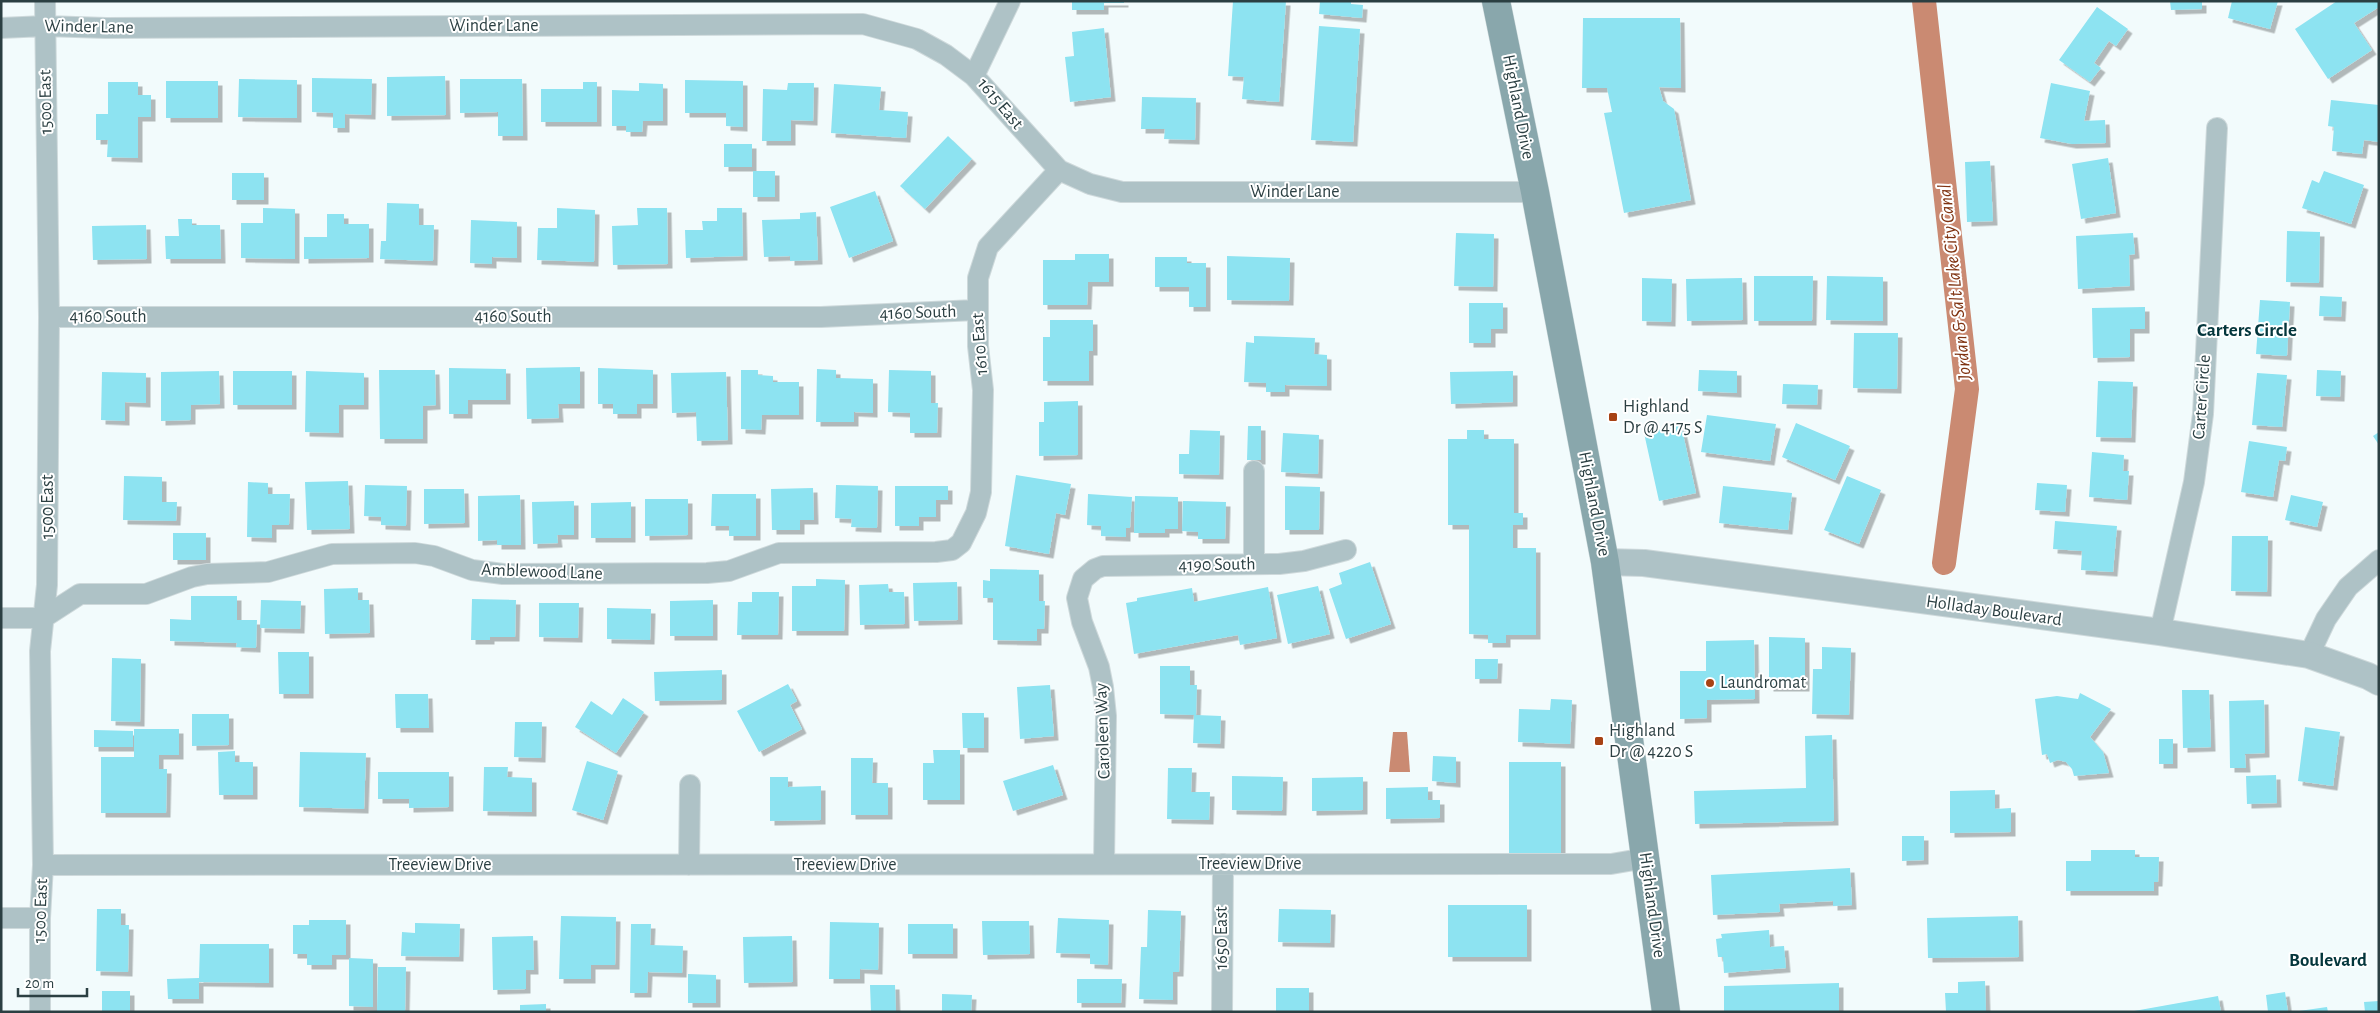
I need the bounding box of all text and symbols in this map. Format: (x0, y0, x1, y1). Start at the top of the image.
street label: Winder Lane (44, 17, 134, 37)
street label: Winder Lane (449, 17, 539, 35)
street label: Highland Drive (1499, 53, 1537, 161)
street label: 1500 East (36, 69, 56, 135)
street label: 1615 East (974, 75, 1026, 133)
street label: Winder Lane (1250, 183, 1340, 201)
water label: Jordan & Salt Lake City Canal (1935, 183, 1975, 382)
street label: 4160 South (879, 303, 957, 323)
street label: 4160 South (69, 308, 147, 326)
street label: 4160 South (474, 308, 552, 326)
street label: 1610 East (969, 312, 991, 376)
district label: Carters Circle (2197, 321, 2297, 340)
street label: Carter Circle (2190, 354, 2214, 440)
place label: Highland Dr @ 4175 S (1623, 398, 1703, 437)
marker: Highland Dr @ 4175 S (1607, 411, 1619, 423)
street label: Highland Drive (1575, 450, 1613, 558)
street label: 1500 East (39, 474, 57, 539)
street label: 4190 South (1178, 555, 1256, 575)
street label: Amblewood Lane (481, 561, 603, 583)
street label: Holladay Boulevard (1925, 593, 2063, 629)
place label: Laundromat (1720, 674, 1807, 692)
marker: Laundromat (1704, 677, 1716, 689)
street label: Caroleen Way (1092, 682, 1114, 779)
place label: Highland Dr @ 4220 S (1609, 722, 1693, 761)
marker: Highland Dr @ 4220 S (1593, 735, 1605, 747)
street label: Highland Drive (1636, 851, 1668, 959)
street label: Treeview Drive (1199, 855, 1301, 873)
street label: Treeview Drive (389, 856, 491, 874)
street label: Treeview Drive (794, 856, 896, 874)
street label: 1500 East (31, 878, 51, 944)
street label: 1650 East (1213, 906, 1231, 970)
district label: Boulevard (2289, 951, 2367, 970)
scale bar (18, 966, 86, 998)
text: 20 m (25, 976, 54, 991)

